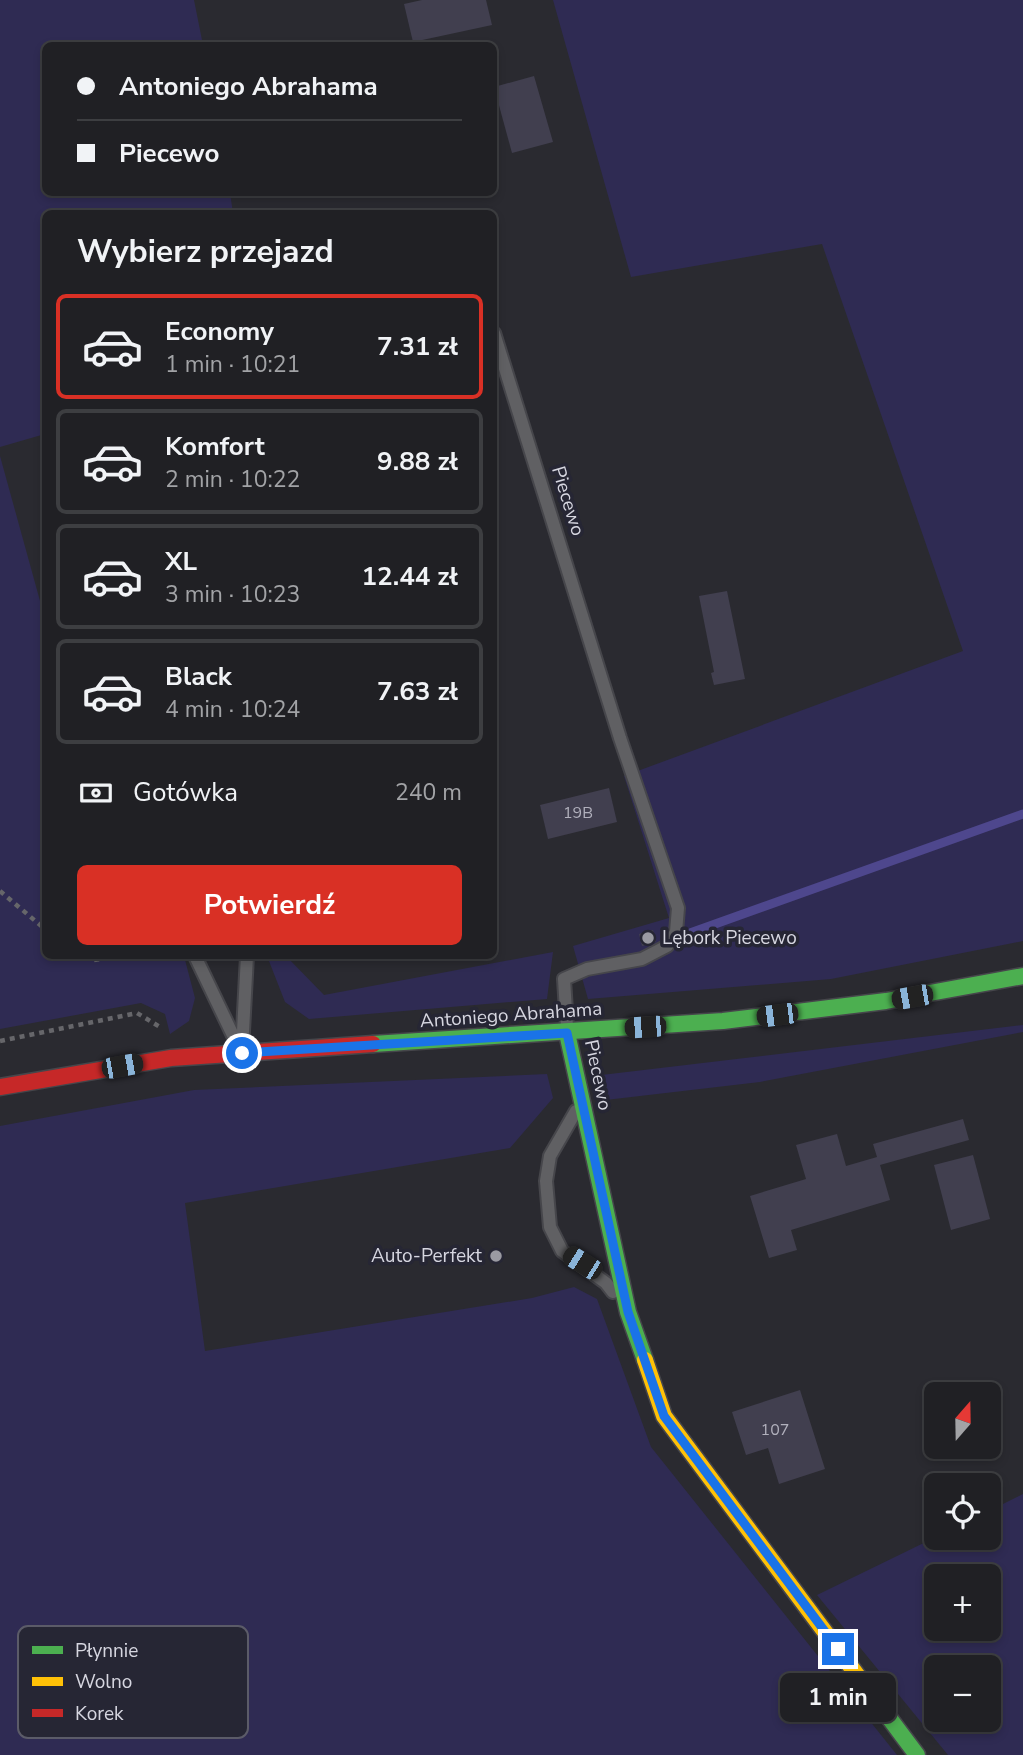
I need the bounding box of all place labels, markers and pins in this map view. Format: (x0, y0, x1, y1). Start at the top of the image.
place label: Lębork Piecewo (662, 925, 797, 951)
marker: Lębork Piecewo (640, 930, 656, 946)
place label: Auto-Perfekt (371, 1243, 482, 1269)
marker: Auto-Perfekt (488, 1248, 504, 1264)

